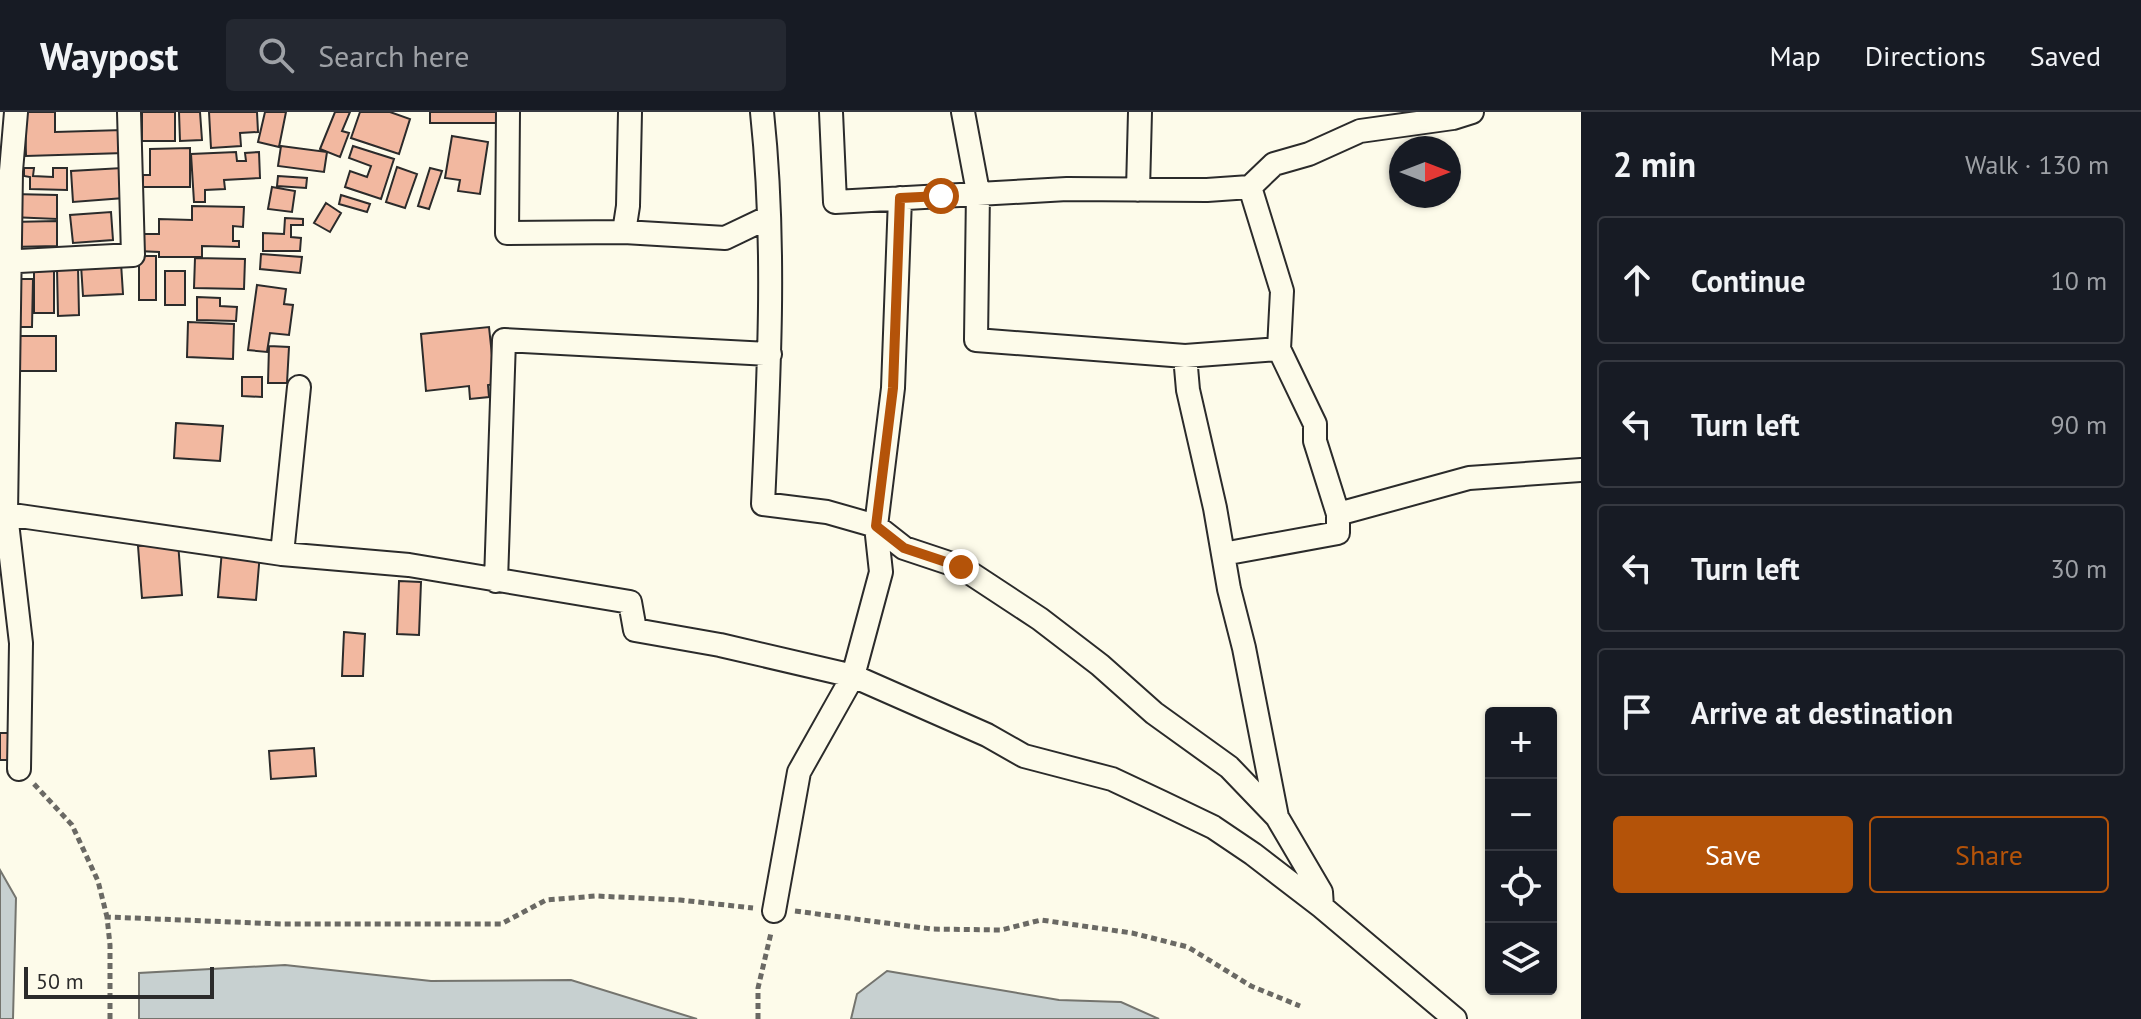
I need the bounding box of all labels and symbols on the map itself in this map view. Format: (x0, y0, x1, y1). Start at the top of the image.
north arrow (1389, 136, 1461, 208)
route start (923, 178, 959, 214)
route end (943, 549, 979, 585)
scale bar (24, 963, 214, 999)

